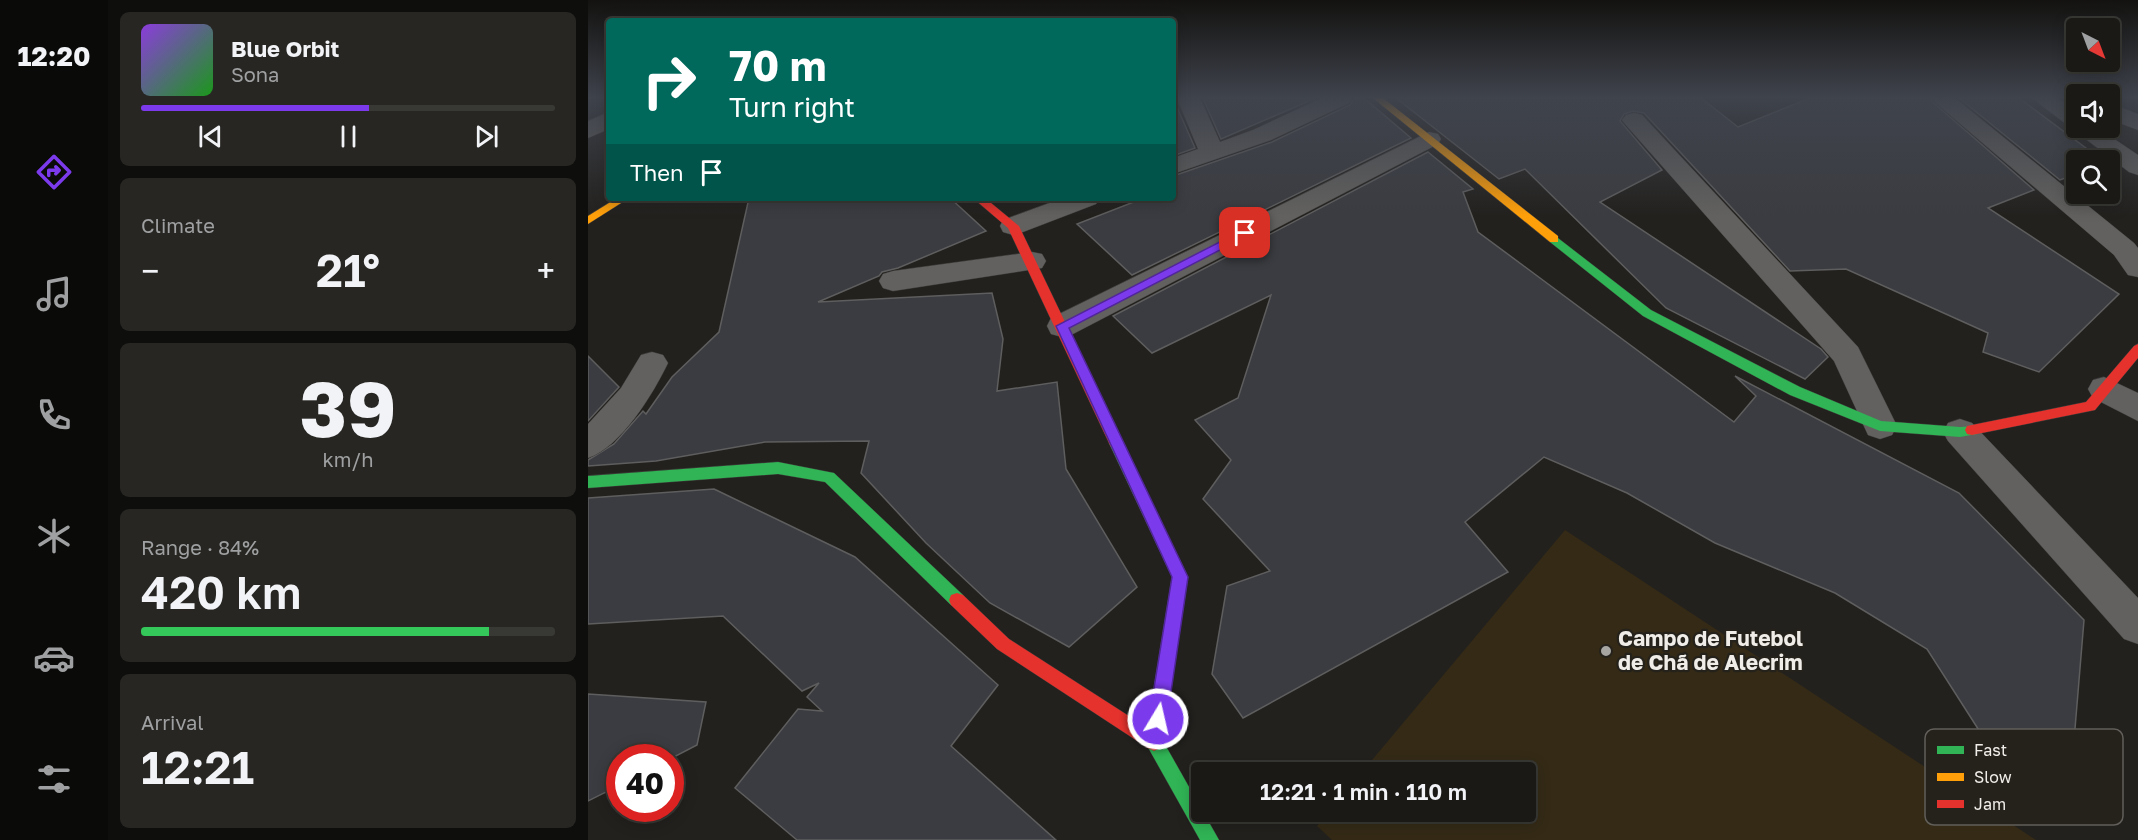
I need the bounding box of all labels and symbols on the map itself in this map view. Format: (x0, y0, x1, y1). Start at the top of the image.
north arrow (2066, 18, 2120, 72)
pin (1219, 207, 1270, 258)
place label: Campo de Futebol de Chã de Alecrim (1618, 625, 1803, 675)
marker: Campo de Futebol de Chã de Alecrim (1599, 644, 1613, 658)
position arrow (1126, 687, 1190, 751)
legend (1925, 729, 2123, 825)
text: Fast (1974, 740, 2007, 760)
speed limit sign: 40 (606, 744, 684, 822)
text: Slow (1974, 767, 2012, 787)
text: Jam (1974, 794, 2006, 814)

